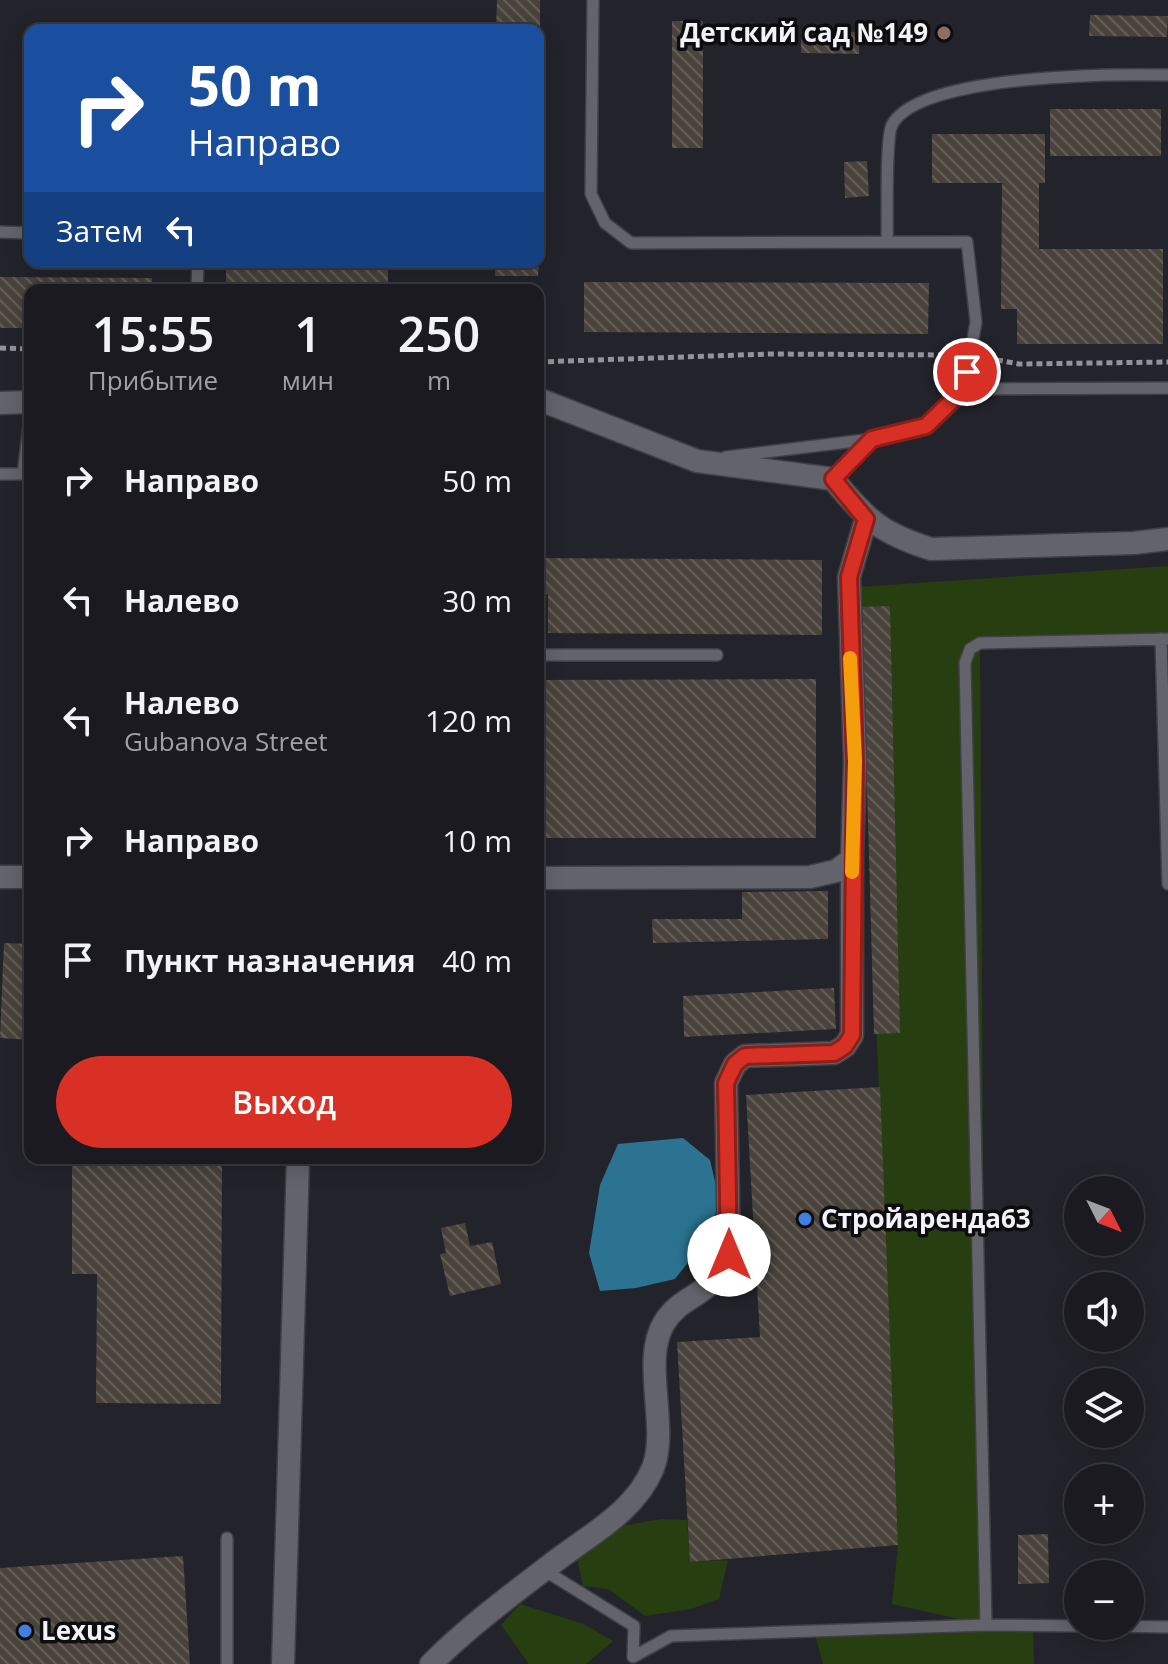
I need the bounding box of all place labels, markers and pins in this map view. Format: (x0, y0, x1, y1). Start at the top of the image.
place label: Детский сад №149 (680, 14, 928, 50)
marker: Детский сад №149 (935, 24, 953, 42)
pin (933, 338, 1001, 406)
place label: Стройаренда63 (821, 1200, 1031, 1236)
marker: Стройаренда63 (796, 1210, 814, 1228)
place label: Lexus (41, 1612, 116, 1648)
marker: Lexus (16, 1622, 34, 1640)

